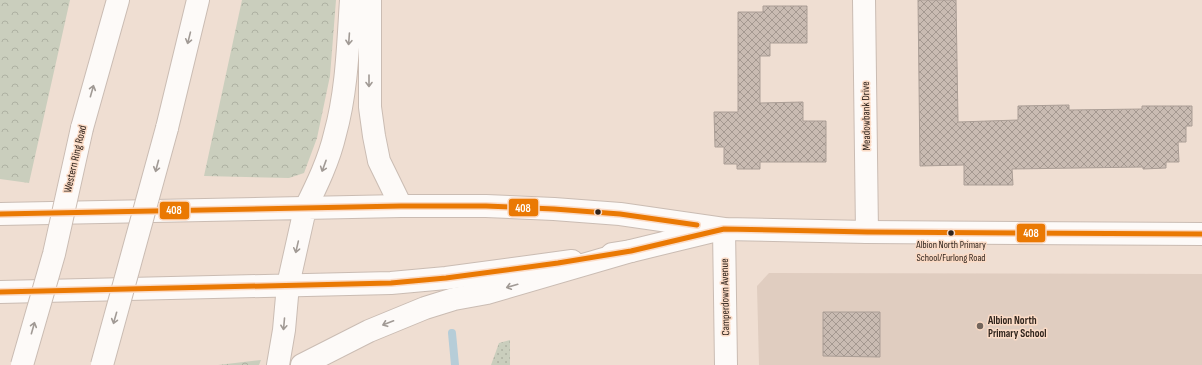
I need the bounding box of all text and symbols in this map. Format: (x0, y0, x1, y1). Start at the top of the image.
one-way arrow (185, 31, 193, 44)
one-way arrow (345, 32, 352, 45)
one-way arrow (365, 74, 373, 87)
street label: Meadowbank Drive (859, 81, 873, 151)
one-way arrow (89, 85, 96, 98)
street label: Western Ring Road (61, 124, 89, 194)
one-way arrow (153, 159, 160, 172)
one-way arrow (320, 160, 328, 172)
line badge: 408 (508, 198, 539, 217)
line badge: 408 (159, 201, 190, 220)
text: 408 (515, 202, 531, 215)
text: 408 (166, 204, 182, 217)
unlabelled marker (593, 207, 603, 217)
line badge: 408 (1016, 223, 1046, 243)
text: 408 (1023, 227, 1039, 240)
marker: Albion North Primary School/Furlong Road (946, 228, 956, 238)
place label: Albion North Primary School/Furlong Road (915, 239, 986, 264)
one-way arrow (292, 240, 300, 253)
street label: Camperdown Avenue (718, 258, 732, 336)
one-way arrow (506, 283, 519, 290)
one-way arrow (111, 311, 118, 324)
place label: Albion North Primary School (987, 314, 1047, 340)
one-way arrow (280, 317, 288, 330)
one-way arrow (383, 320, 395, 327)
one-way arrow (30, 321, 37, 334)
marker: Albion North Primary School (975, 321, 985, 331)

